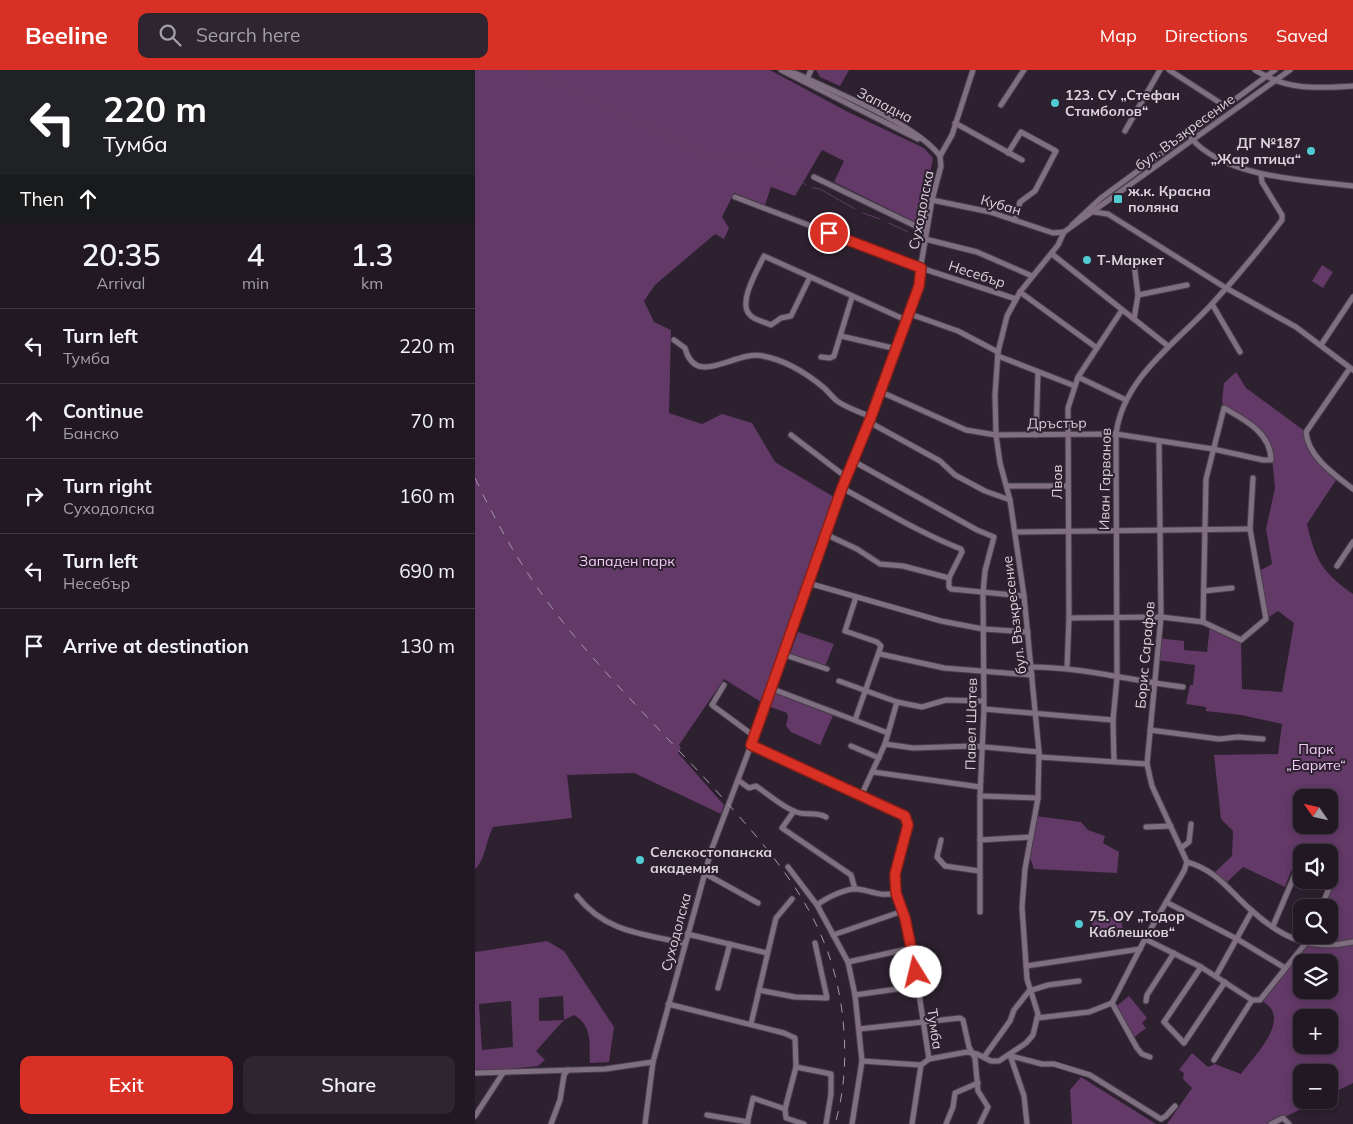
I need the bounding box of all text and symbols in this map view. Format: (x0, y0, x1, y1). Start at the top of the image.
search box (138, 13, 488, 58)
text: Beeline (25, 20, 108, 50)
icon: search (156, 21, 184, 49)
text: Search here (196, 23, 300, 47)
text: Map (1100, 24, 1137, 47)
text: Directions (1165, 24, 1248, 47)
text: Saved (1276, 24, 1328, 47)
street label: Западна (854, 83, 916, 127)
place label: 123. СУ „Стефан Стамболов“ (1065, 86, 1180, 120)
text: 220 m (103, 87, 207, 131)
icon: left (20, 90, 85, 155)
street label: бул. Възкресение (1132, 90, 1239, 174)
marker: 123. СУ „Стефан Стамболов“ (1049, 97, 1061, 109)
text: Тумба (103, 130, 168, 158)
place label: ДГ №187 „Жар птица“ (1211, 134, 1301, 168)
marker: ДГ №187 „Жар птица“ (1305, 145, 1317, 157)
street label: Суходолска (905, 169, 937, 251)
place label: ж.к. Красна поляна (1127, 182, 1211, 216)
icon: ahead (74, 185, 102, 213)
text: Then (20, 187, 64, 211)
street label: Кубан (979, 191, 1023, 219)
marker: ж.к. Красна поляна (1112, 193, 1124, 205)
pin (808, 212, 850, 254)
icon: arrive (815, 219, 843, 247)
text: 20:35 (81, 236, 161, 274)
text: 4 (246, 236, 264, 274)
text: 1.3 (350, 236, 394, 274)
place label: Т-Маркет (1097, 251, 1164, 269)
marker: Т-Маркет (1081, 254, 1093, 266)
street label: Несебър (946, 256, 1008, 292)
text: Arrival (96, 273, 145, 293)
text: min (242, 273, 269, 293)
text: km (361, 273, 383, 293)
text: Turn left (63, 324, 138, 348)
icon: left (20, 332, 48, 360)
text: 220 m (399, 334, 455, 358)
text: Тумба (63, 348, 110, 368)
text: Continue (63, 399, 143, 423)
icon: ahead (20, 407, 48, 435)
text: 70 m (411, 409, 455, 433)
street label: Дръстър (1027, 413, 1087, 433)
text: Банско (63, 423, 119, 443)
street label: Иван Гарванов (1095, 427, 1115, 530)
street label: Лвов (1048, 465, 1066, 499)
text: Turn right (63, 474, 152, 498)
icon: right (20, 482, 48, 510)
text: 160 m (399, 484, 455, 508)
text: Суходолска (63, 498, 155, 518)
text: Turn left (63, 549, 138, 573)
park label: Западен парк (579, 552, 675, 570)
street label: бул. Възкресение (998, 555, 1030, 675)
icon: left (20, 557, 48, 585)
text: 690 m (399, 559, 455, 583)
text: Несебър (63, 573, 130, 593)
street label: Борис Сарафов (1131, 600, 1159, 709)
icon: arrive (20, 632, 48, 660)
text: Arrive at destination (63, 634, 249, 658)
text: 130 m (399, 634, 455, 658)
street label: Павел Шатев (961, 678, 981, 770)
park label: Парк „Барите“ (1286, 740, 1346, 774)
north arrow (1293, 789, 1337, 834)
map controls (1293, 789, 1338, 1109)
place label: Селскостопанска академия (650, 843, 772, 877)
button: sound (1293, 844, 1338, 889)
marker: Селскостопанска академия (634, 854, 646, 866)
street label: Суходолска (657, 891, 695, 973)
button: search (1293, 899, 1338, 944)
place label: 75. ОУ „Тодор Каблешков“ (1089, 907, 1185, 941)
marker: 75. ОУ „Тодор Каблешков“ (1073, 918, 1085, 930)
position arrow (889, 945, 941, 997)
button: layers (1293, 954, 1338, 999)
street label: Тумба (923, 1007, 947, 1051)
button: + (1293, 1009, 1338, 1054)
button: Exit (20, 1056, 233, 1114)
button: Share (243, 1056, 455, 1114)
button: − (1293, 1064, 1338, 1109)

